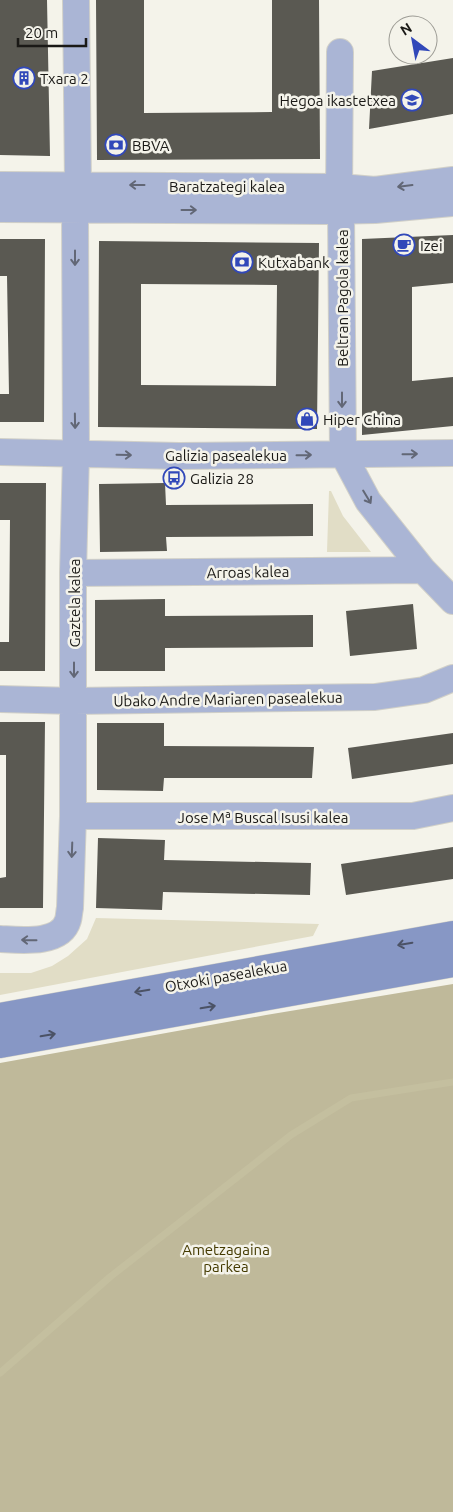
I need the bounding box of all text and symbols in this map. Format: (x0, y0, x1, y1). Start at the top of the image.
scale bar (18, 15, 85, 47)
north arrow (388, 15, 438, 65)
text: N (397, 19, 415, 39)
text: 20 m (25, 24, 58, 41)
building icon: Txara 2 (12, 66, 36, 90)
place label: Txara 2 (40, 70, 89, 87)
school or university icon: Hegoa ikastetxea (400, 88, 424, 112)
place label: Hegoa ikastetxea (280, 92, 396, 109)
bank icon: BBVA (104, 133, 128, 157)
place label: BBVA (132, 137, 170, 154)
street label: Baratzategi kalea (169, 178, 285, 195)
one-way arrow (130, 180, 146, 190)
one-way arrow (397, 181, 413, 191)
one-way arrow (180, 205, 196, 215)
street label: Beltran Pagola kalea (334, 229, 351, 367)
cafe icon: Izei (392, 233, 416, 257)
place label: Izei (420, 237, 443, 254)
one-way arrow (70, 250, 80, 266)
bank icon: Kutxabank (230, 250, 254, 274)
place label: Kutxabank (258, 254, 330, 271)
one-way arrow (337, 391, 347, 407)
shop icon: Hiper China (295, 407, 319, 431)
place label: Hiper China (323, 411, 401, 428)
one-way arrow (70, 412, 80, 428)
street label: Galizia pasealekua (165, 447, 287, 464)
one-way arrow (401, 449, 417, 459)
one-way arrow (116, 450, 132, 460)
one-way arrow (296, 450, 312, 460)
bus stop icon: Galizia 28 (162, 466, 186, 490)
place label: Galizia 28 (190, 470, 254, 487)
one-way arrow (362, 490, 372, 504)
street label: Gaztela kalea (66, 559, 83, 648)
street label: Arroas kalea (206, 563, 290, 581)
one-way arrow (69, 662, 79, 678)
street label: Ubako Andre Mariaren pasealekua (113, 688, 343, 710)
street label: Jose Mª Buscal Isusi kalea (178, 809, 348, 826)
one-way arrow (67, 842, 76, 858)
one-way arrow (21, 935, 38, 945)
one-way arrow (397, 939, 413, 949)
street label: Otxoki pasealekua (164, 957, 288, 995)
one-way arrow (134, 987, 150, 997)
one-way arrow (200, 1001, 216, 1011)
one-way arrow (40, 1030, 56, 1040)
park label: Ametzagaina parkea (182, 1241, 270, 1275)

